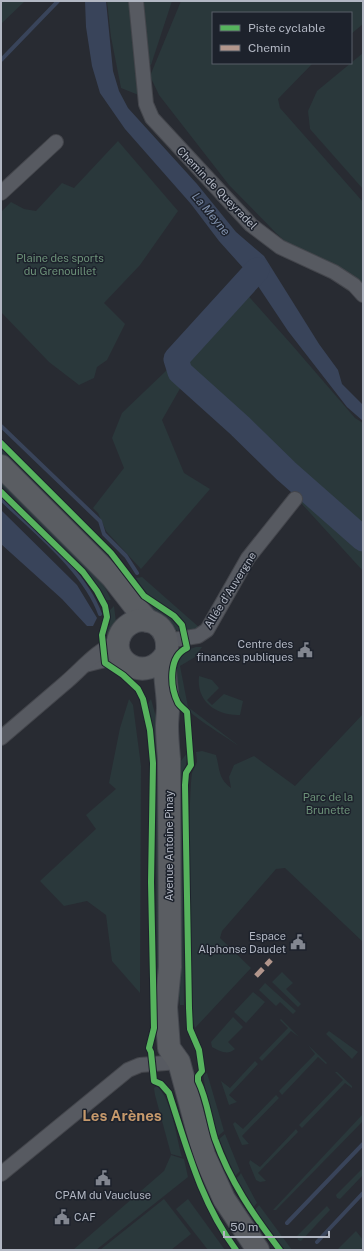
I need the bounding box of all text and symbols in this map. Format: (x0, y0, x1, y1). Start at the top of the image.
legend (212, 12, 352, 64)
text: Piste cyclable (248, 21, 325, 35)
text: Chemin (248, 41, 290, 55)
street label: Chemin de Queyradel (175, 144, 259, 232)
water label: La Meyne (189, 190, 233, 239)
park label: Plaine des sports du Grenouillet (16, 252, 104, 277)
street label: Allée d'Auvergne (202, 550, 258, 630)
place label: Centre des finances publiques (197, 638, 293, 663)
public building icon: Centre des finances publiques (296, 641, 314, 659)
street label: Avenue Antoine Pinay (163, 791, 175, 901)
park label: Parc de la Brunette (303, 791, 353, 816)
place label: Espace Alphonse Daudet (198, 930, 286, 955)
public building icon: Espace Alphonse Daudet (289, 933, 307, 951)
district label: Les Arènes (82, 1107, 162, 1124)
public building icon: CPAM du Vaucluse (94, 1169, 112, 1187)
place label: CPAM du Vaucluse (55, 1189, 151, 1201)
public building icon: CAF (53, 1208, 71, 1226)
place label: CAF (74, 1211, 96, 1223)
scale bar (224, 1213, 329, 1239)
text: 50 m (230, 1220, 258, 1234)

